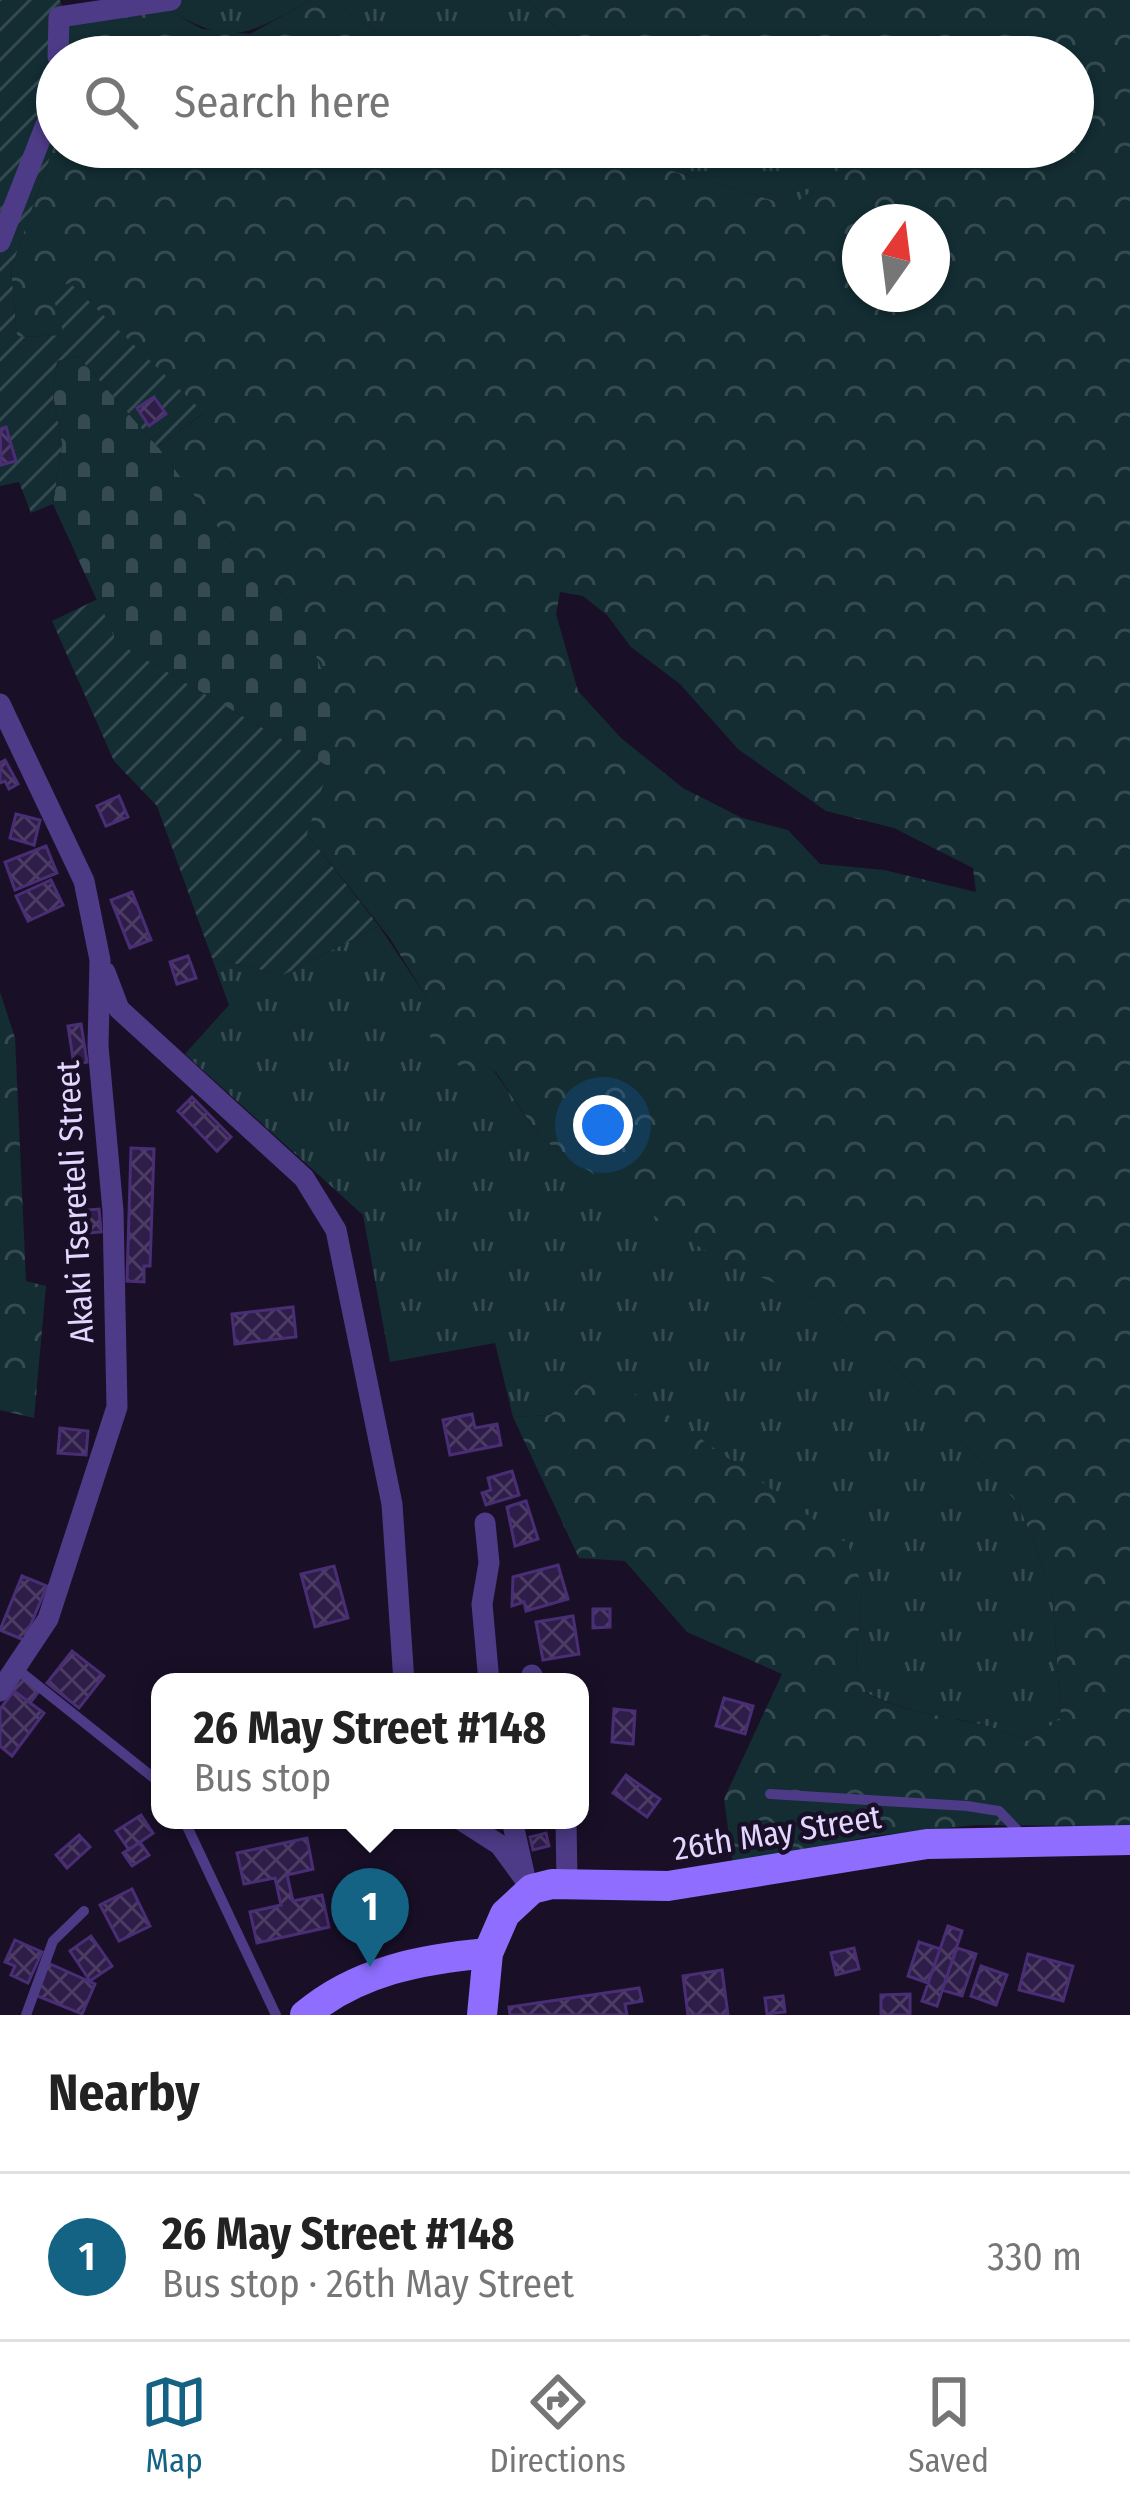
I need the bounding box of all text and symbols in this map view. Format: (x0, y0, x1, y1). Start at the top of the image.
search box (36, 36, 1094, 168)
icon: search (78, 69, 144, 135)
text: Search here (174, 75, 391, 129)
north arrow (842, 204, 950, 312)
street label: Akaki Tsereteli Street (48, 1059, 102, 1344)
your location (573, 1095, 633, 1155)
popup (151, 1673, 589, 1829)
text: 26 May Street #148 (194, 1701, 546, 1755)
text: Bus stop (194, 1755, 331, 1801)
street label: 26th May Street (671, 1797, 884, 1869)
pin: 1 (331, 1868, 409, 1967)
text: Nearby (48, 2062, 200, 2124)
text: 26 May Street #148 (162, 2207, 515, 2261)
text: 1 (79, 2234, 95, 2280)
text: 330 m (987, 2234, 1082, 2280)
text: Bus stop · 26th May Street (162, 2261, 574, 2307)
tab: Map (141, 2369, 207, 2481)
tab: Directions (489, 2369, 626, 2481)
tab: Saved (908, 2369, 989, 2481)

